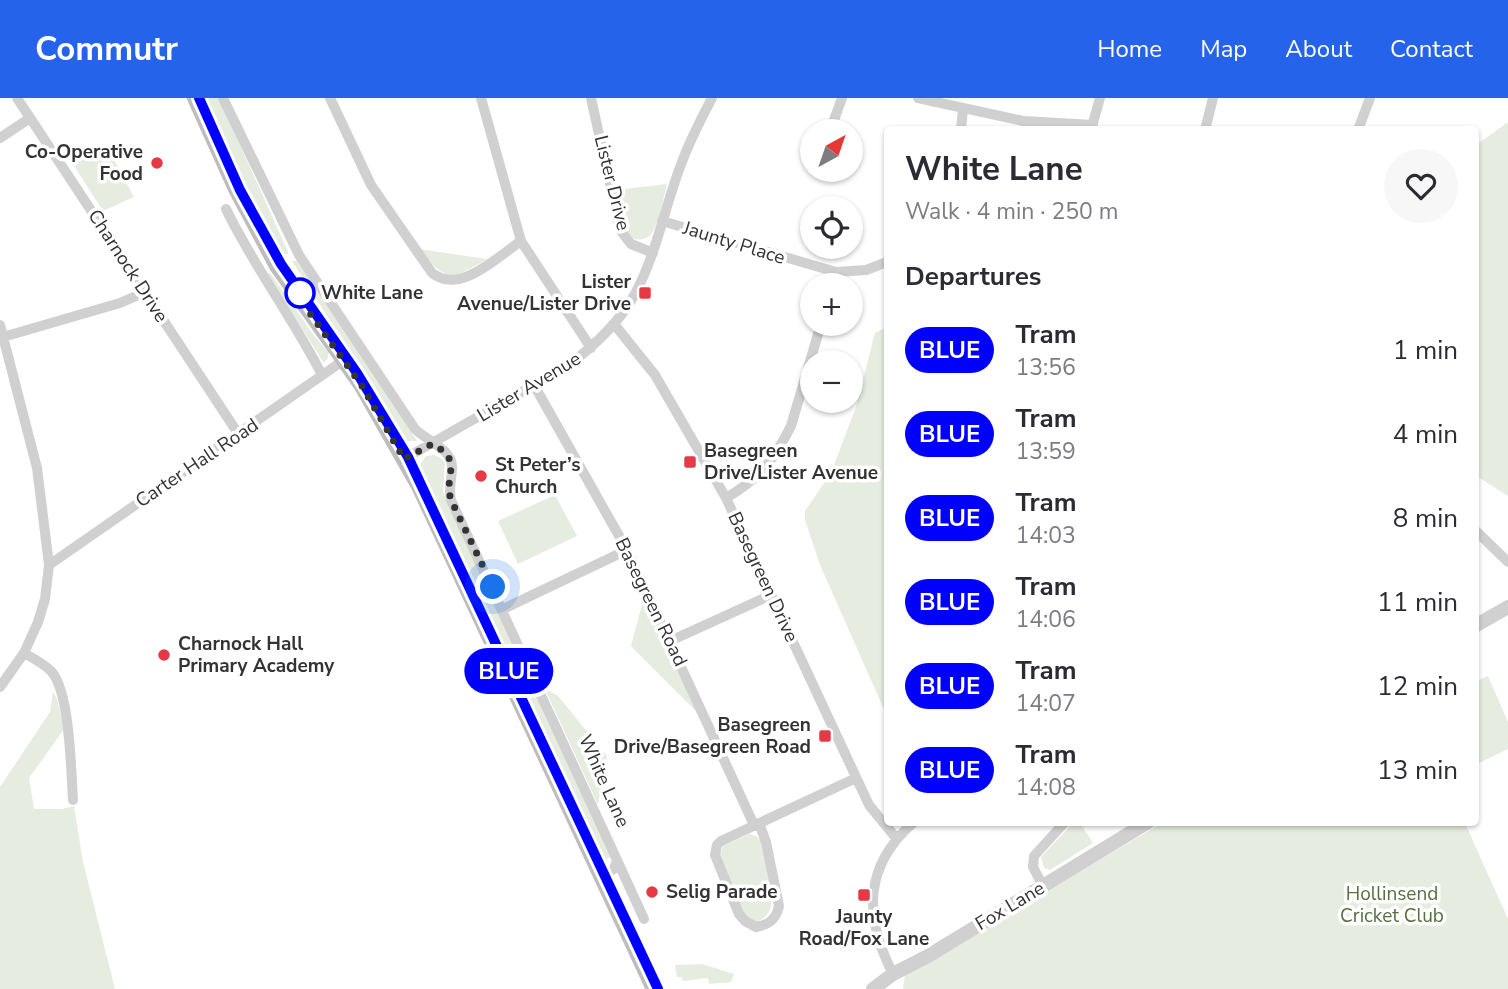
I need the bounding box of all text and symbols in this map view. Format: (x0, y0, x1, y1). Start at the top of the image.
text: Commutr (35, 27, 178, 72)
text: Home (1097, 33, 1162, 65)
text: Map (1200, 33, 1247, 65)
text: About (1285, 33, 1352, 65)
text: Contact (1390, 33, 1473, 65)
north arrow (800, 119, 863, 182)
map controls (800, 119, 863, 413)
street label: Lister Drive (588, 133, 636, 233)
place label: Co-Operative Food (25, 139, 143, 187)
text: White Lane (905, 147, 1083, 192)
button: heart (1384, 149, 1458, 223)
marker: Co-Operative Food (149, 155, 165, 171)
button: locate (800, 196, 863, 259)
text: Walk · 4 min · 250 m (905, 196, 1118, 227)
street label: Charnock Drive (82, 204, 174, 328)
street label: Jaunty Place (679, 215, 788, 271)
text: Departures (905, 259, 1041, 294)
place label: Lister Avenue/Lister Drive (457, 269, 632, 317)
button: + (800, 273, 863, 336)
marker: White Lane (285, 278, 315, 308)
place label: White Lane (321, 280, 423, 306)
marker: Lister Avenue/Lister Drive (637, 285, 653, 301)
text: Tram (1015, 317, 1077, 352)
text: 1 min (1393, 333, 1458, 368)
text: BLUE (919, 334, 980, 366)
street label: Lister Avenue (472, 346, 586, 428)
button: − (800, 350, 863, 413)
text: 13:56 (1015, 352, 1076, 383)
text: Tram (1015, 401, 1077, 436)
street label: Carter Hall Road (130, 412, 264, 514)
text: 4 min (1393, 417, 1458, 452)
text: BLUE (919, 418, 980, 450)
text: 13:59 (1015, 436, 1076, 467)
place label: Basegreen Drive/Lister Avenue (704, 438, 878, 486)
place label: St Peter’s Church (495, 452, 581, 500)
marker: Basegreen Drive/Lister Avenue (682, 454, 698, 470)
marker: St Peter’s Church (473, 468, 489, 484)
text: Tram (1015, 485, 1077, 520)
text: 8 min (1393, 501, 1458, 536)
text: BLUE (919, 502, 980, 534)
street label: Basegreen Drive (721, 508, 805, 646)
text: 14:03 (1015, 520, 1076, 551)
street label: Basegreen Road (609, 533, 693, 671)
your location (475, 569, 510, 604)
text: Tram (1015, 569, 1077, 604)
text: 11 min (1377, 585, 1458, 620)
text: BLUE (919, 586, 980, 618)
text: 14:06 (1015, 604, 1076, 635)
place label: Charnock Hall Primary Academy (178, 631, 335, 679)
marker: Charnock Hall Primary Academy (156, 647, 172, 663)
line badge: BLUE (460, 648, 558, 694)
text: Tram (1015, 653, 1077, 688)
text: BLUE (478, 655, 540, 687)
text: 12 min (1377, 669, 1458, 704)
text: BLUE (919, 670, 980, 702)
text: 14:07 (1015, 688, 1076, 719)
place label: Basegreen Drive/Basegreen Road (614, 712, 811, 760)
marker: Basegreen Drive/Basegreen Road (817, 728, 833, 744)
street label: White Lane (572, 731, 636, 831)
text: Tram (1015, 737, 1077, 772)
text: 13 min (1377, 753, 1458, 788)
text: BLUE (919, 754, 980, 786)
text: 14:08 (1015, 772, 1076, 803)
street label: Fox Lane (970, 875, 1050, 937)
place label: Selig Parade (666, 879, 778, 905)
park label: Hollinsend Cricket Club (1340, 881, 1444, 929)
marker: Selig Parade (644, 884, 660, 900)
marker: Jaunty Road/Fox Lane (856, 887, 872, 903)
place label: Jaunty Road/Fox Lane (799, 904, 929, 952)

